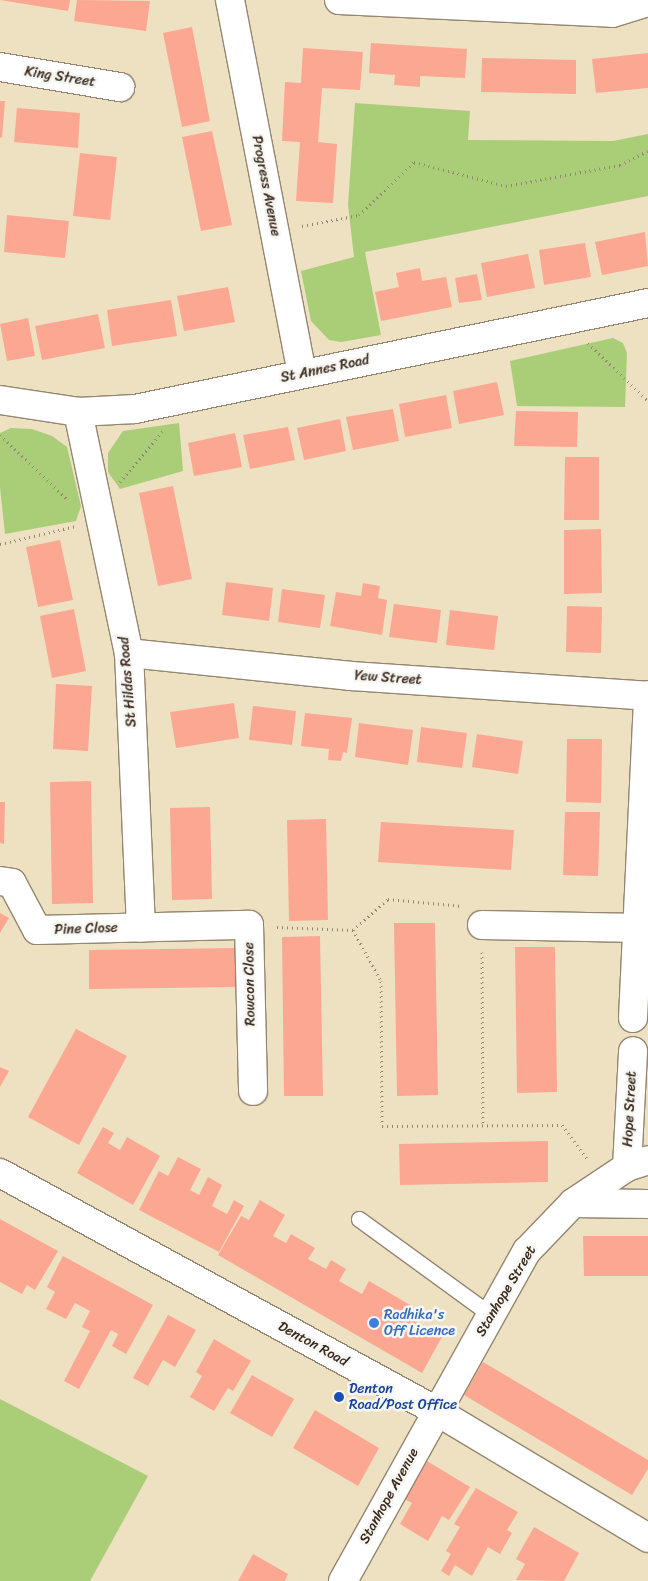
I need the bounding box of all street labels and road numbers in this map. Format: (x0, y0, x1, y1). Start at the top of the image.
street label: King Street (23, 63, 97, 91)
street label: Progress Avenue (248, 134, 284, 238)
street label: St Annes Road (280, 351, 370, 387)
street label: St Hildas Road (116, 636, 140, 728)
street label: Yew Street (354, 667, 422, 689)
street label: Pine Close (54, 919, 118, 939)
street label: Rowcon Close (241, 942, 259, 1026)
street label: Hope Street (620, 1071, 640, 1147)
street label: Stanhope Street (472, 1243, 540, 1339)
street label: Denton Road (275, 1318, 351, 1370)
street label: Stanhope Avenue (356, 1445, 422, 1547)

